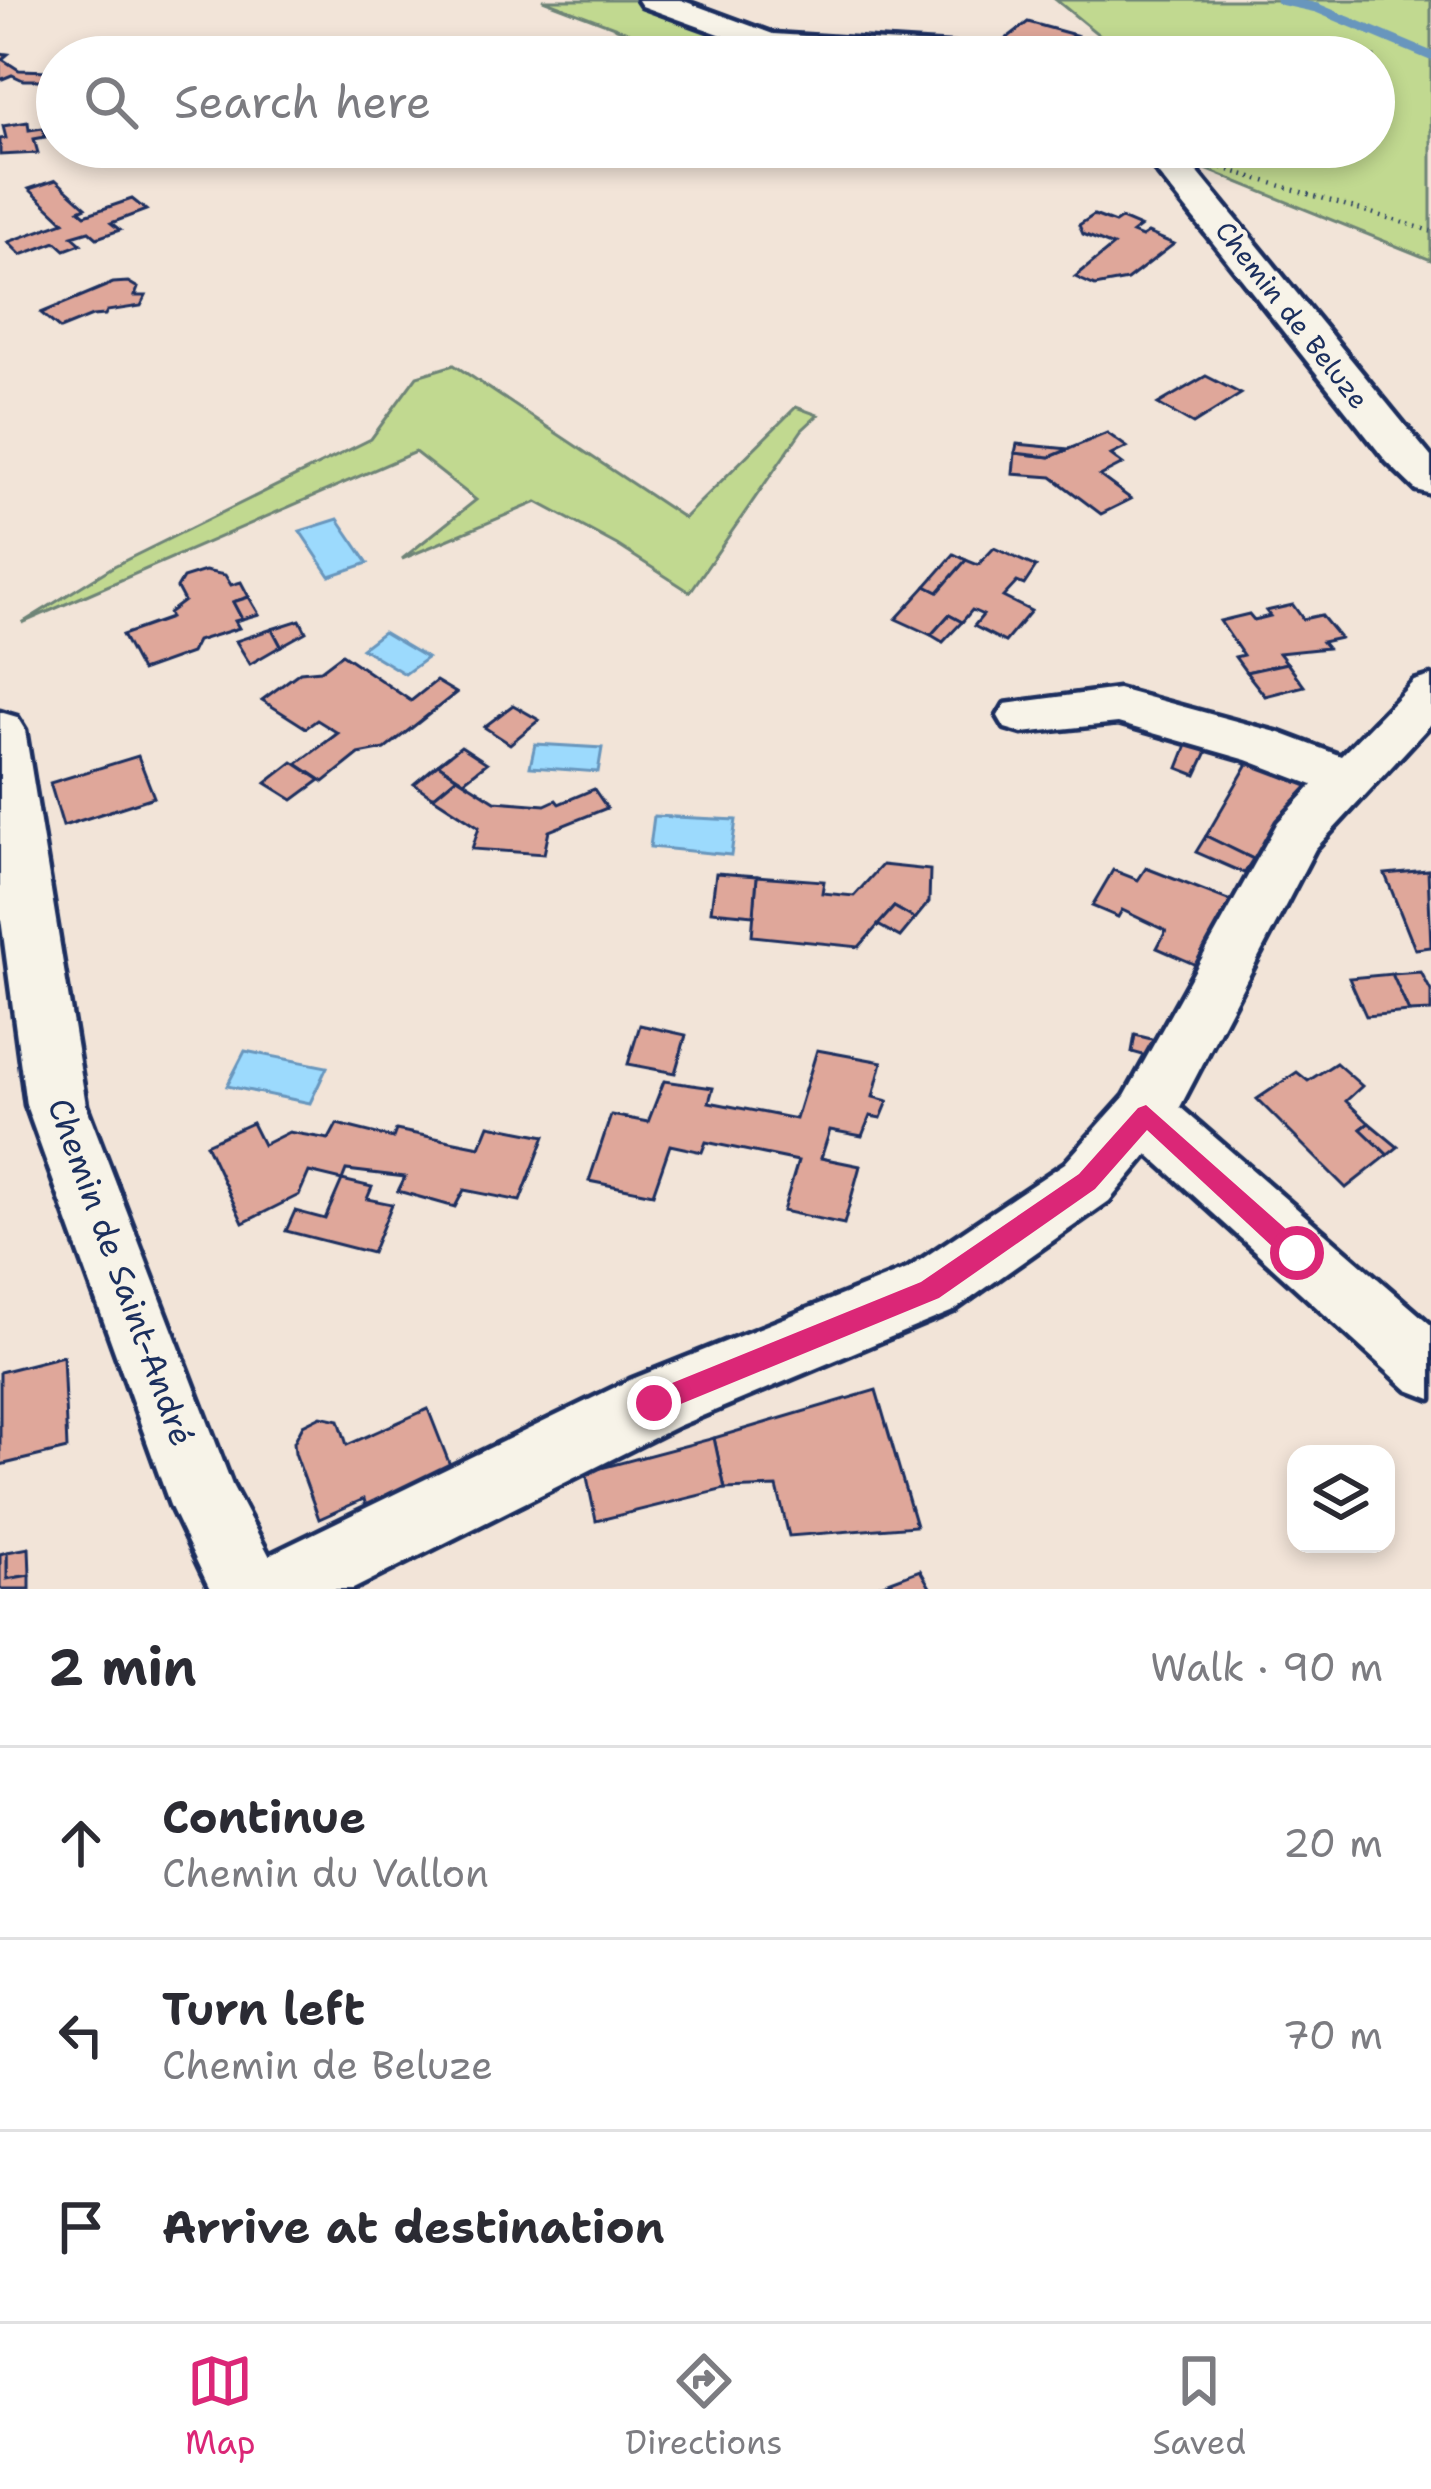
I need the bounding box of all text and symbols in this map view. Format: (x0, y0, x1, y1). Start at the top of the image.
search box (36, 36, 1395, 168)
icon: search (78, 69, 144, 135)
text: Search here (174, 72, 431, 132)
street label: Chemin de Beluze (1207, 213, 1377, 417)
street label: Chemin de Saint-André (37, 1092, 205, 1452)
route start (1270, 1226, 1324, 1280)
route end (627, 1376, 681, 1430)
map controls (1287, 1445, 1395, 1553)
button: layers (1287, 1445, 1395, 1553)
text: 2 min (48, 1633, 197, 1701)
text: Walk · 90 m (1150, 1641, 1383, 1693)
text: Continue (162, 1787, 366, 1847)
icon: ahead (48, 1810, 114, 1876)
text: 20 m (1283, 1817, 1383, 1869)
text: Chemin du Vallon (162, 1847, 489, 1899)
text: Turn left (162, 1979, 365, 2039)
icon: left (48, 2002, 114, 2068)
text: 70 m (1282, 2009, 1383, 2061)
text: Chemin de Beluze (162, 2039, 493, 2091)
icon: arrive (48, 2194, 114, 2260)
text: Arrive at destination (162, 2197, 665, 2257)
tab: Map (185, 2348, 256, 2465)
tab: Directions (625, 2348, 783, 2465)
tab: Saved (1152, 2348, 1246, 2465)

